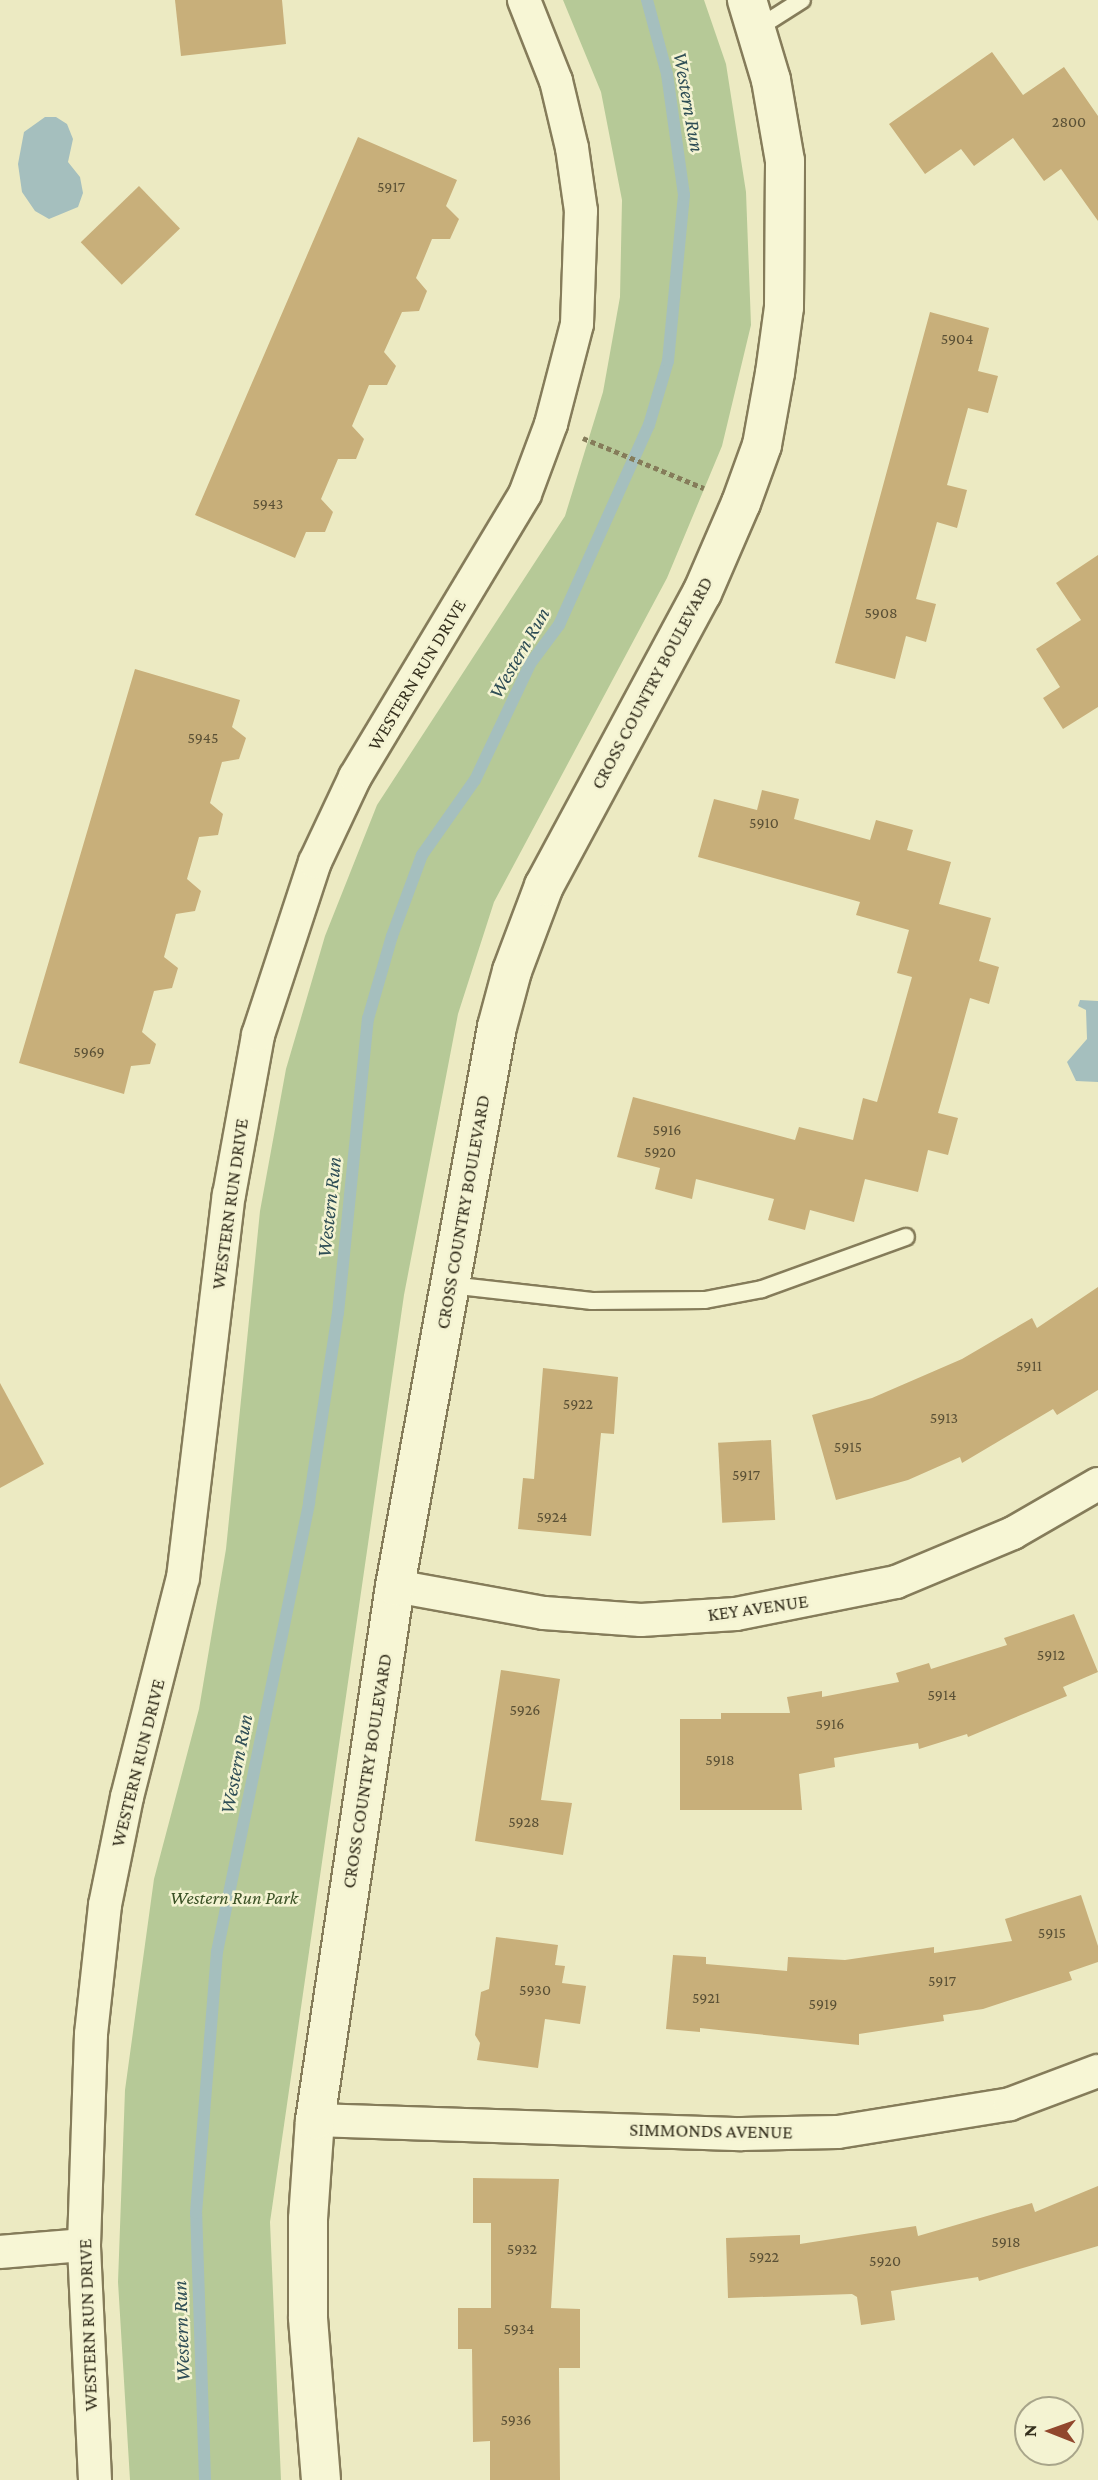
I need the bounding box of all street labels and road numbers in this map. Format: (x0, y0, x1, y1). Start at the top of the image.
street label: CROSS COUNTRY BOULEVARD (586, 573, 718, 793)
street label: WESTERN RUN DRIVE (363, 595, 471, 755)
street label: CROSS COUNTRY BOULEVARD (431, 1093, 495, 1331)
street label: WESTERN RUN DRIVE (207, 1117, 253, 1291)
street label: KEY AVENUE (706, 1590, 810, 1626)
street label: CROSS COUNTRY BOULEVARD (337, 1652, 397, 1890)
street label: WESTERN RUN DRIVE (106, 1677, 170, 1849)
street label: SIMMONDS AVENUE (629, 2118, 793, 2144)
street label: WESTERN RUN DRIVE (74, 2238, 102, 2412)

